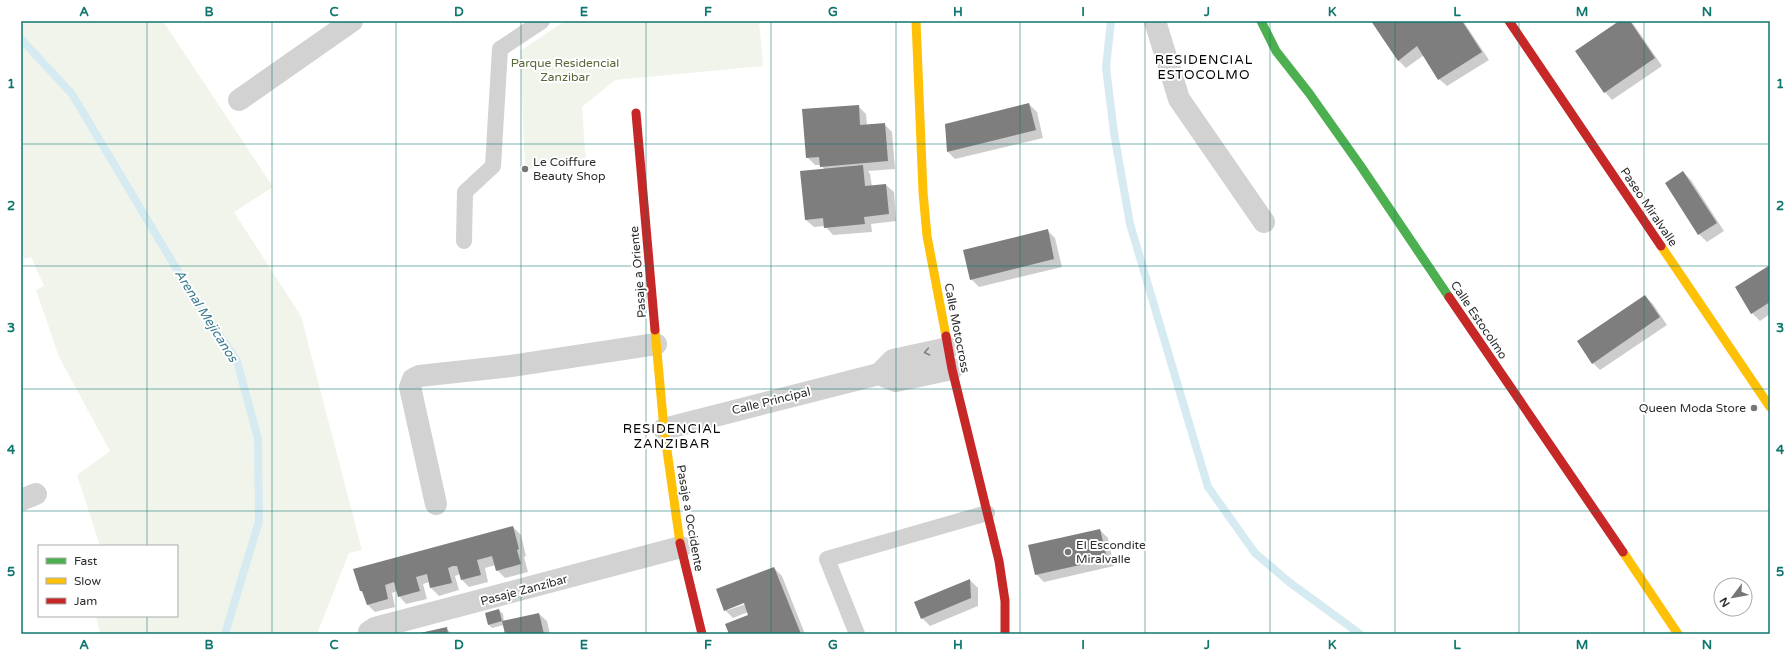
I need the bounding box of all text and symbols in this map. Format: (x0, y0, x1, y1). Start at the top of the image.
text: A (79, 4, 89, 20)
text: B (204, 4, 214, 20)
text: C (329, 4, 339, 20)
text: D (454, 4, 464, 20)
text: E (580, 4, 588, 20)
text: F (704, 4, 712, 20)
text: G (828, 4, 838, 20)
text: H (953, 4, 963, 20)
text: I (1081, 4, 1085, 20)
text: J (1203, 4, 1210, 20)
text: K (1328, 4, 1337, 20)
text: L (1453, 4, 1461, 20)
text: M (1576, 4, 1588, 20)
text: N (1702, 4, 1712, 20)
district label: RESIDENCIAL ESTOCOLMO (1155, 52, 1253, 83)
park label: Parque Residencial Zanzibar (511, 56, 619, 84)
text: 1 (7, 76, 15, 92)
text: 1 (1776, 76, 1784, 92)
place label: Le Coiffure Beauty Shop (533, 155, 606, 183)
marker: Le Coiffure Beauty Shop (520, 164, 530, 174)
street label: Paseo Miralvalle (1617, 165, 1681, 249)
text: 2 (7, 198, 15, 214)
text: 2 (1776, 198, 1784, 214)
street label: Pasaje a Oriente (627, 225, 649, 319)
water label: Arenal Mejicanos (171, 267, 241, 366)
street label: Calle Estocolmo (1448, 278, 1510, 362)
street label: Calle Motocross (941, 282, 973, 374)
text: 3 (7, 320, 15, 336)
text: 3 (1776, 320, 1784, 336)
one-way arrow (924, 348, 930, 356)
street label: Calle Principal (730, 384, 812, 418)
place label: Queen Moda Store (1639, 401, 1746, 415)
marker: Queen Moda Store (1749, 403, 1759, 413)
district label: RESIDENCIAL ZANZIBAR (623, 421, 721, 452)
text: 4 (7, 442, 16, 458)
text: 4 (1776, 442, 1785, 458)
street label: Pasaje a Occidente (674, 464, 706, 573)
place label: El Escondite Miralvalle (1076, 538, 1146, 566)
legend (38, 545, 178, 617)
marker: El Escondite Miralvalle (1063, 547, 1073, 557)
text: Fast (74, 554, 98, 568)
text: 5 (7, 564, 15, 580)
text: 5 (1776, 564, 1784, 580)
street label: Pasaje Zanzíbar (479, 572, 569, 608)
text: Slow (74, 574, 101, 588)
north arrow (1713, 577, 1753, 617)
text: Jam (74, 594, 97, 608)
text: N (1717, 595, 1733, 609)
text: A (79, 637, 89, 653)
text: B (204, 637, 214, 653)
text: C (329, 637, 339, 653)
text: D (454, 637, 464, 653)
text: E (580, 637, 588, 653)
text: F (704, 637, 712, 653)
text: G (828, 637, 838, 653)
text: H (953, 637, 963, 653)
text: I (1081, 637, 1085, 653)
text: J (1203, 637, 1210, 653)
text: K (1328, 637, 1337, 653)
text: L (1453, 637, 1461, 653)
text: M (1576, 637, 1588, 653)
text: N (1702, 637, 1712, 653)

